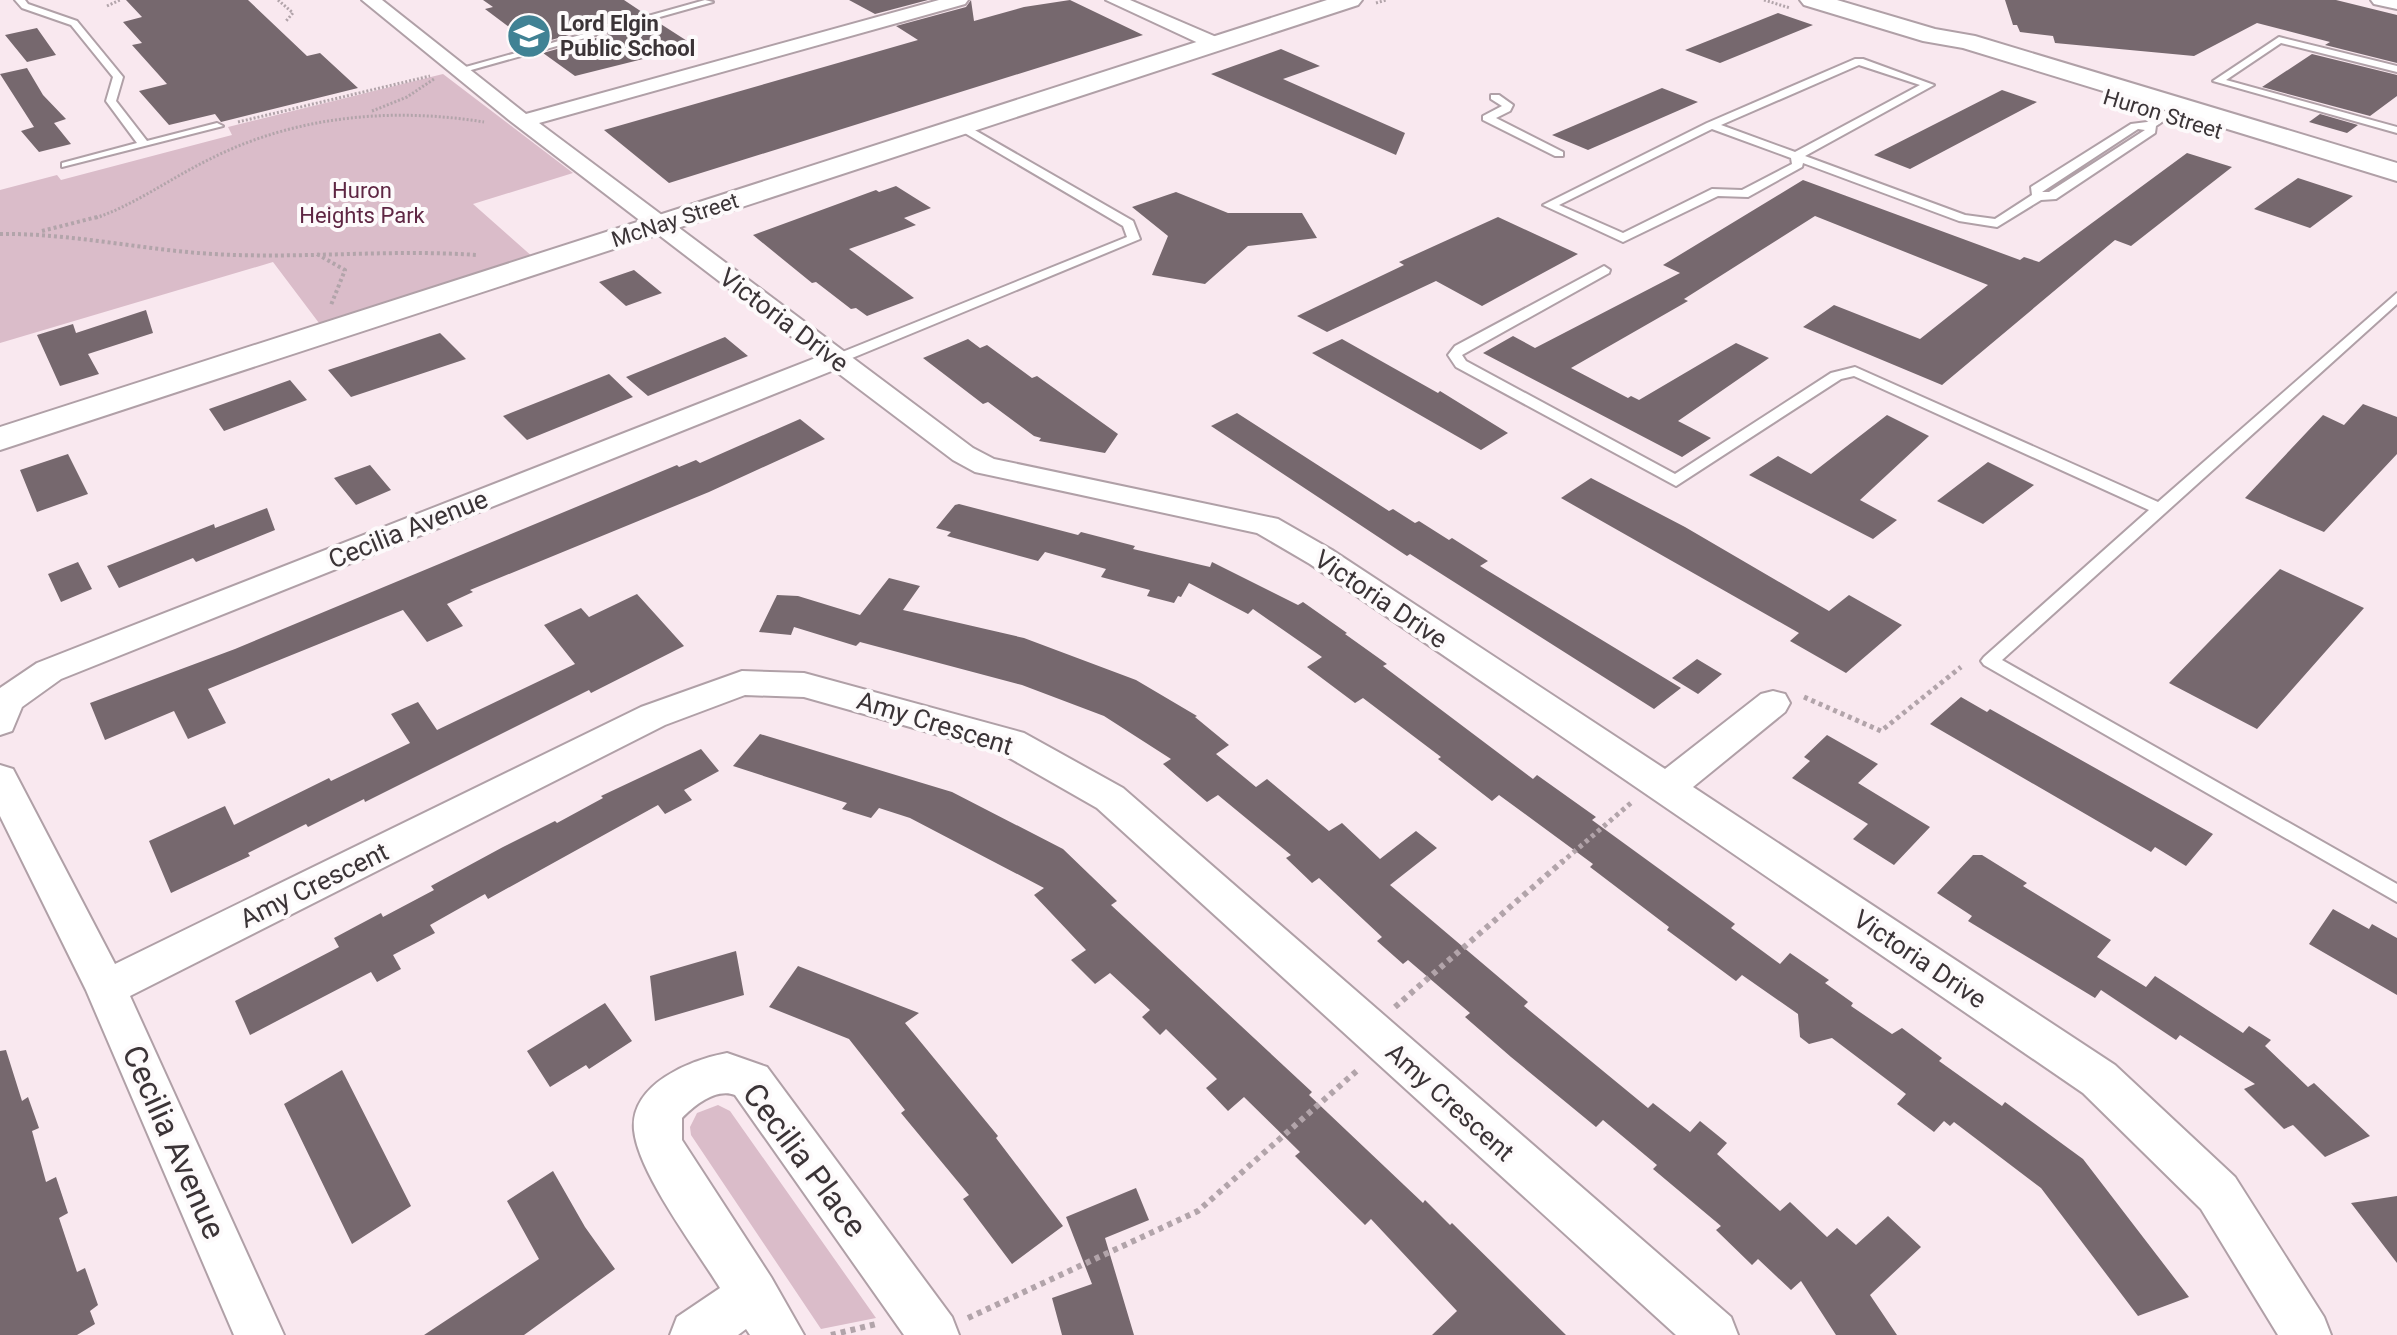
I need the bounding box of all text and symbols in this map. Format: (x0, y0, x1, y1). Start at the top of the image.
place label: Lord Elgin Public School (560, 11, 695, 61)
school or university icon: Lord Elgin Public School (505, 12, 553, 60)
street label: Huron Street (2100, 84, 2226, 144)
park label: Huron Heights Park (299, 178, 426, 228)
street label: McNay Street (608, 188, 742, 252)
street label: Victoria Drive (714, 262, 854, 378)
street label: Cecilia Avenue (324, 483, 492, 575)
street label: Victoria Drive (1309, 544, 1453, 654)
street label: Amy Crescent (853, 685, 1017, 761)
street label: Amy Crescent (235, 836, 393, 934)
street label: Victoria Drive (1848, 904, 1992, 1014)
street label: Amy Crescent (1380, 1037, 1520, 1167)
street label: Cecilia Avenue (114, 1039, 234, 1245)
street label: Cecilia Place (735, 1076, 875, 1244)

